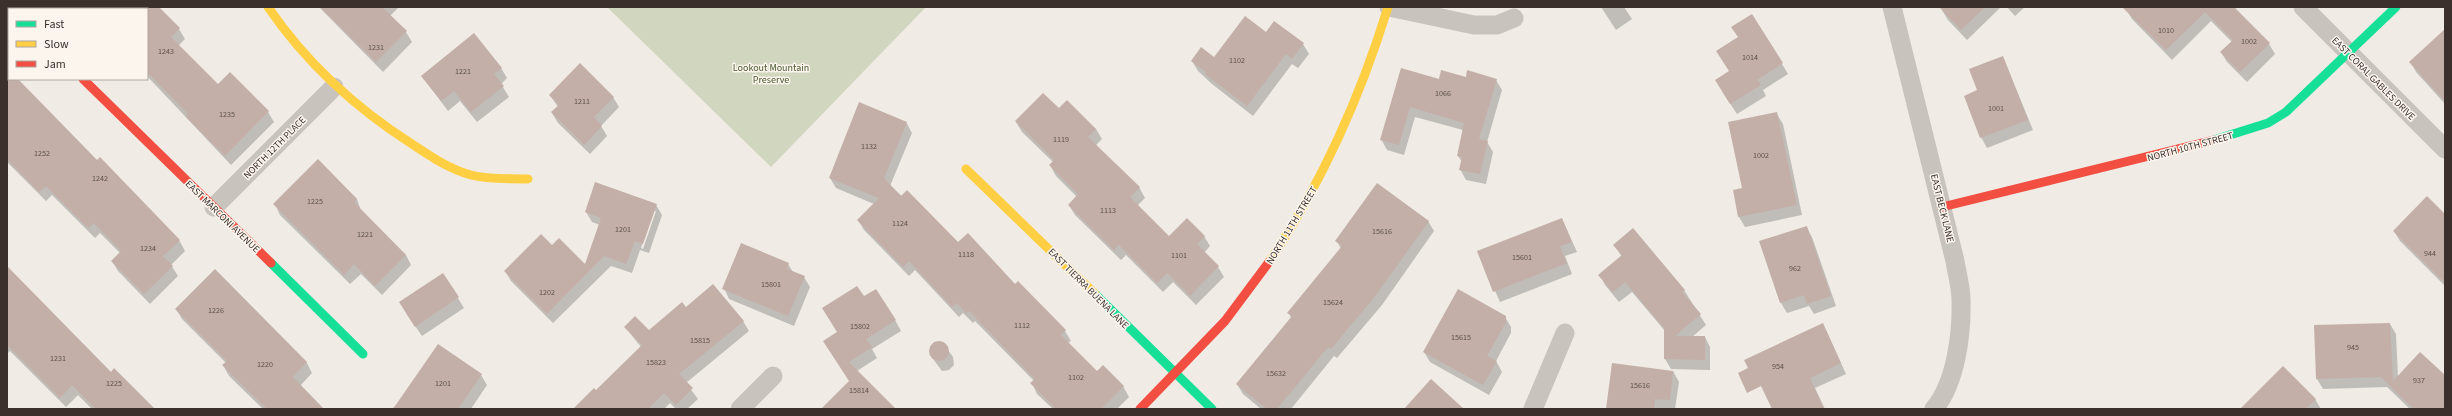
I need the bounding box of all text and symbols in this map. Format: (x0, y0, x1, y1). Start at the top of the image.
legend (8, 8, 148, 80)
text: Fast (44, 16, 64, 33)
house number: 1010 (2158, 25, 2174, 36)
street label: EAST CORAL GABLES DRIVE (2328, 34, 2418, 124)
text: Slow (44, 36, 69, 53)
house number: 1002 (2241, 36, 2257, 47)
house number: 1231 (368, 42, 384, 53)
house number: 1243 (158, 46, 174, 57)
house number: 1014 (1742, 52, 1758, 63)
house number: 1102 (1229, 55, 1245, 66)
text: Jam (44, 56, 66, 73)
park label: Lookout Mountain Preserve (733, 61, 809, 87)
house number: 1221 (455, 66, 471, 77)
house number: 1066 (1435, 88, 1451, 99)
house number: 1211 (574, 96, 590, 107)
house number: 1001 (1988, 103, 2004, 114)
house number: 1235 (219, 109, 235, 120)
street label: NORTH 12TH PLACE (240, 113, 309, 182)
street label: NORTH 10TH STREET (2146, 129, 2235, 165)
house number: 1119 (1053, 134, 1069, 145)
house number: 1132 (861, 141, 877, 152)
house number: 1252 (34, 148, 50, 159)
house number: 1002 (1753, 150, 1769, 161)
house number: 1242 (92, 173, 108, 184)
street label: EAST BECK LANE (1927, 173, 1957, 244)
street label: EAST MARCONI AVENUE (182, 177, 263, 256)
street label: NORTH 11TH STREET (1263, 183, 1321, 267)
house number: 1225 (307, 196, 323, 207)
house number: 1113 (1100, 205, 1116, 216)
house number: 1124 (892, 218, 908, 229)
house number: 1201 (615, 224, 631, 235)
house number: 15616 (1372, 226, 1392, 237)
house number: 1221 (357, 229, 373, 240)
house number: 1234 (140, 243, 156, 254)
street label: EAST TIERRA BUENA LANE (1045, 245, 1132, 332)
house number: 944 (2424, 248, 2436, 259)
house number: 1118 (958, 249, 974, 260)
house number: 1101 (1171, 250, 1187, 261)
house number: 15601 (1512, 252, 1532, 263)
house number: 962 (1789, 263, 1801, 274)
house number: 15801 (761, 279, 781, 290)
house number: 1202 (539, 287, 555, 298)
house number: 15624 (1323, 297, 1343, 308)
house number: 1226 (208, 305, 224, 316)
house number: 1112 (1014, 320, 1030, 331)
house number: 15802 (850, 321, 870, 332)
house number: 15615 (1451, 332, 1471, 343)
house number: 15815 (690, 335, 710, 346)
house number: 945 (2347, 342, 2359, 353)
house number: 1231 (50, 353, 66, 364)
house number: 15823 (646, 357, 666, 368)
house number: 1220 (257, 359, 273, 370)
house number: 954 (1772, 361, 1784, 372)
house number: 15632 (1266, 368, 1286, 379)
house number: 1102 (1068, 372, 1084, 383)
house number: 937 (2413, 375, 2425, 386)
house number: 1225 (106, 378, 122, 389)
house number: 1201 (435, 378, 451, 389)
house number: 15616 (1630, 380, 1650, 391)
house number: 15814 (849, 385, 869, 396)

